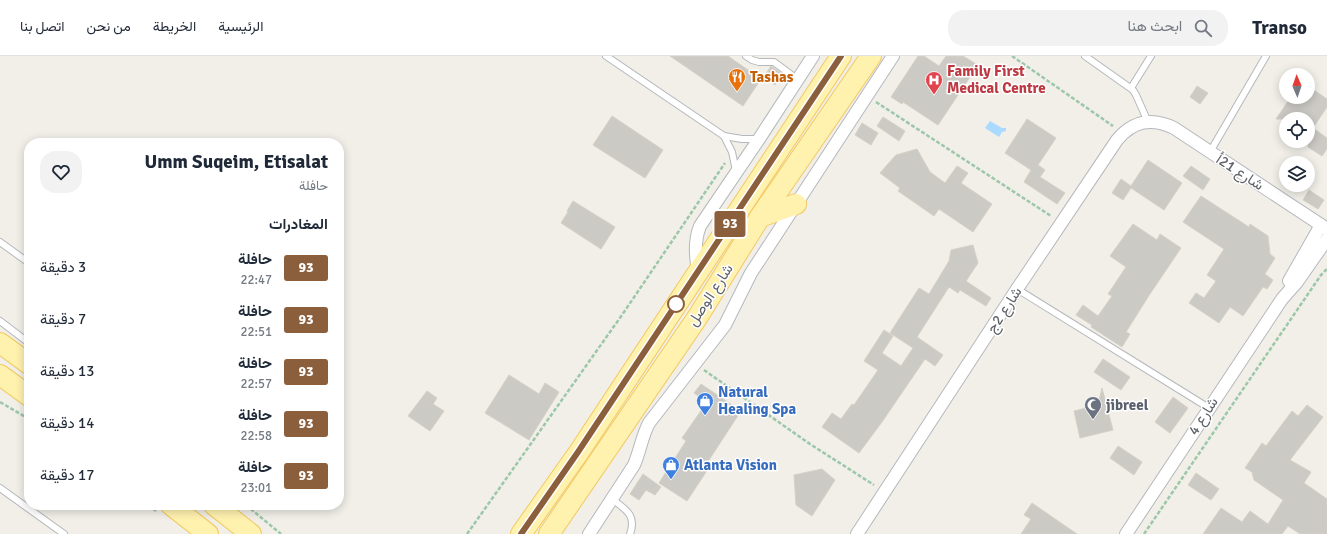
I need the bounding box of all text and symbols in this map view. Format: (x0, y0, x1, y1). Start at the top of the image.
search box (948, 10, 1228, 46)
text: Transo (1252, 16, 1307, 40)
text: ابحث هنا (1128, 17, 1182, 35)
icon: search (1192, 17, 1214, 39)
text: اتصل بنا (20, 18, 65, 35)
text: من نحن (87, 18, 131, 35)
text: الخريطة (153, 18, 196, 35)
text: الرئيسية (218, 18, 263, 35)
place label: Family First Medical Centre (947, 62, 1046, 97)
restaurant icon: Tashas (727, 67, 747, 92)
place label: Tashas (750, 68, 794, 86)
north arrow (1279, 68, 1315, 104)
map controls (1279, 68, 1315, 192)
hospital icon: Family First Medical Centre (924, 70, 944, 95)
button: locate (1279, 112, 1315, 148)
text: Umm Suqeim, Etisalat (144, 150, 328, 174)
street label: شارع 21أ (1212, 150, 1267, 196)
button: heart (40, 151, 82, 193)
button: layers (1279, 156, 1315, 192)
text: حافلة (299, 178, 328, 194)
line badge: 93 (712, 211, 748, 237)
text: المغادرات (269, 215, 328, 233)
text: 93 (722, 215, 738, 232)
text: حافلة (238, 250, 272, 268)
text: 3 دقيقة (40, 258, 86, 276)
text: 93 (298, 259, 314, 276)
street label: شارع الوصل (683, 260, 739, 331)
text: 22:47 (240, 272, 272, 288)
street label: شارع 2ج (982, 283, 1027, 338)
unlabelled marker (667, 295, 685, 313)
text: حافلة (238, 302, 272, 320)
text: 7 دقيقة (40, 310, 86, 328)
text: 93 (298, 311, 314, 328)
text: 22:51 (240, 324, 272, 340)
text: حافلة (238, 354, 272, 372)
text: 13 دقيقة (40, 362, 94, 380)
text: 93 (298, 363, 314, 380)
text: 22:57 (240, 376, 272, 392)
place label: Natural Healing Spa (718, 383, 796, 418)
shop icon: Natural Healing Spa (695, 391, 715, 416)
street label: شارع 4 (1184, 394, 1224, 439)
mosque icon: jibreel (1083, 395, 1103, 420)
place label: jibreel (1106, 396, 1149, 414)
text: حافلة (238, 406, 272, 424)
text: 14 دقيقة (40, 414, 94, 432)
text: 93 (298, 415, 314, 432)
text: 22:58 (240, 428, 272, 444)
shop icon: Atlanta Vision (661, 455, 681, 480)
place label: Atlanta Vision (684, 456, 777, 474)
text: حافلة (238, 458, 272, 476)
text: 17 دقيقة (40, 466, 94, 484)
text: 93 (298, 467, 314, 484)
text: 23:01 (240, 480, 272, 496)

